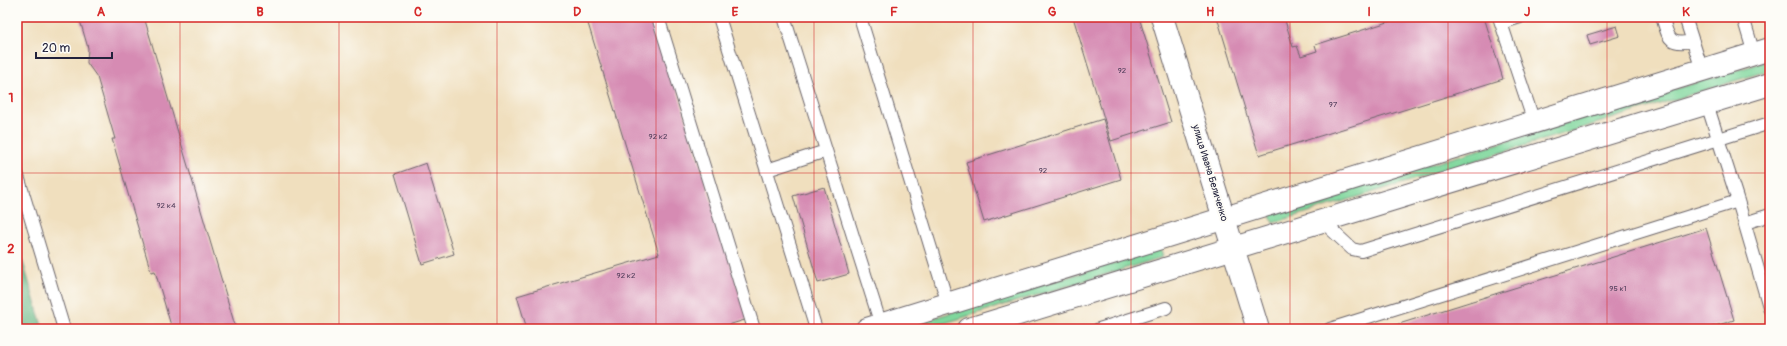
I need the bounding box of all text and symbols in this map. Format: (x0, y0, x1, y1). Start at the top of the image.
text: A (97, 4, 106, 20)
text: B (256, 4, 264, 20)
text: C (414, 4, 422, 20)
text: D (573, 4, 581, 20)
text: E (732, 4, 739, 20)
text: F (890, 4, 898, 20)
text: G (1048, 4, 1057, 20)
text: H (1206, 4, 1214, 20)
text: I (1367, 4, 1371, 20)
text: J (1524, 4, 1530, 20)
text: K (1682, 4, 1690, 20)
scale bar (36, 34, 112, 60)
text: 20 m (42, 41, 71, 56)
house number: 92 (1118, 66, 1127, 75)
text: 1 (8, 90, 14, 106)
house number: 97 (1329, 100, 1338, 109)
street label: улица Ивана Беличенко (1189, 122, 1231, 223)
house number: 92 к2 (649, 132, 668, 141)
house number: 92 (1039, 166, 1048, 175)
house number: 92 к4 (156, 201, 176, 210)
text: 2 (7, 241, 15, 257)
house number: 92 к2 (617, 271, 636, 280)
house number: 95 к1 (1609, 284, 1627, 293)

